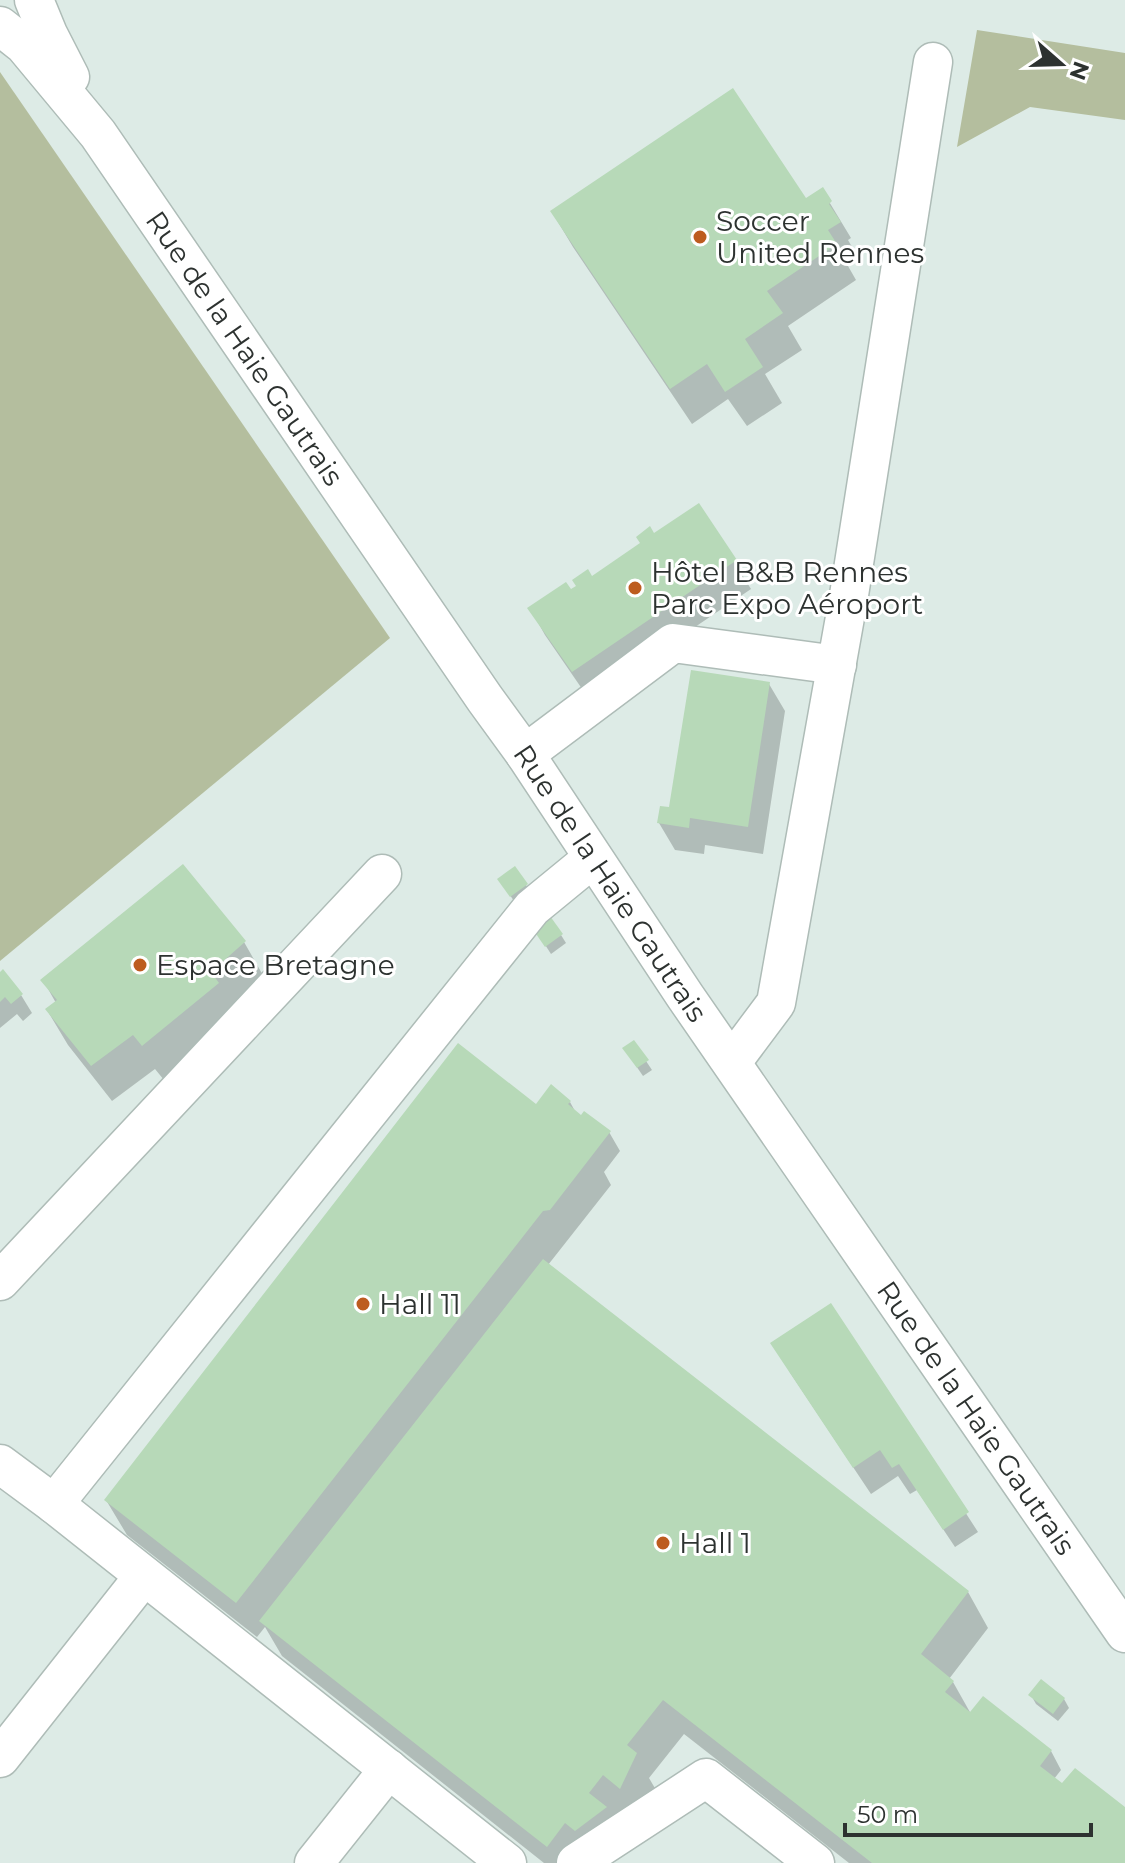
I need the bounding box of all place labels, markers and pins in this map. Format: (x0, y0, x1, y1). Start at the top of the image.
place label: Soccer United Rennes (716, 204, 924, 270)
marker: Soccer United Rennes (691, 228, 709, 246)
place label: Hôtel B&B Rennes Parc Expo Aéroport (651, 555, 923, 621)
marker: Hôtel B&B Rennes Parc Expo Aéroport (626, 579, 644, 597)
place label: Espace Bretagne (156, 948, 395, 982)
marker: Espace Bretagne (131, 956, 149, 974)
place label: Hall 11 (379, 1287, 461, 1321)
marker: Hall 11 (354, 1295, 372, 1313)
place label: Hall 1 (679, 1526, 751, 1560)
marker: Hall 1 (654, 1534, 672, 1552)

